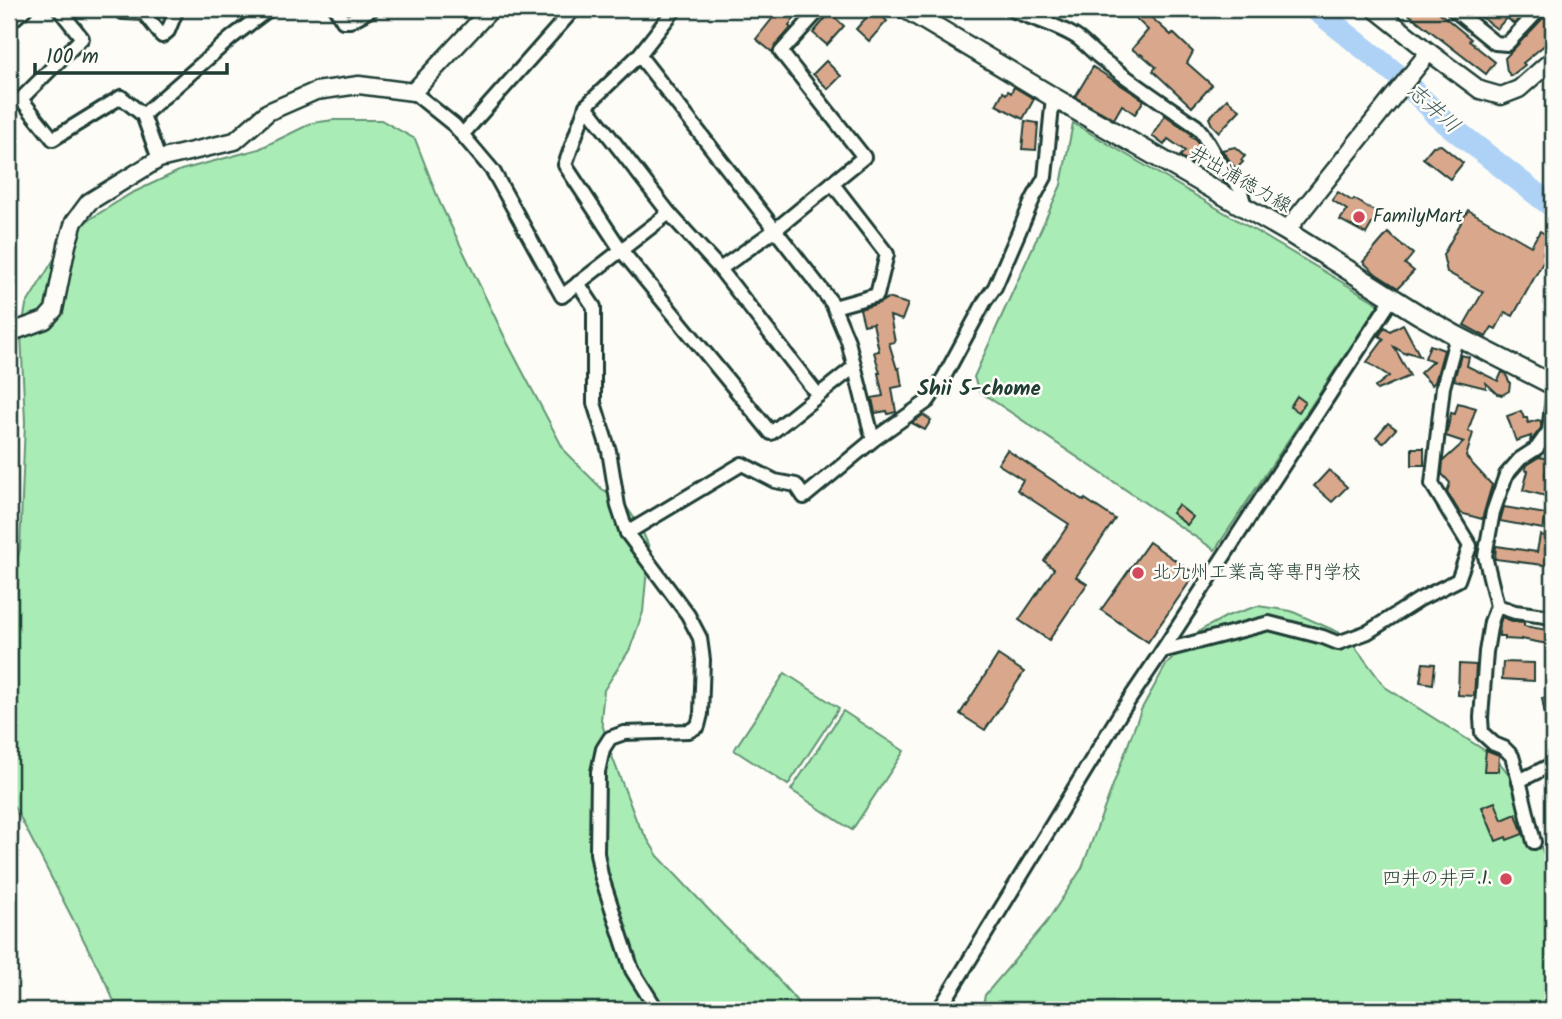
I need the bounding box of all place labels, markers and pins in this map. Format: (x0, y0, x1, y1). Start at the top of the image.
place label: FamilyMart (1373, 202, 1463, 232)
marker: FamilyMart (1351, 209, 1367, 225)
place label: 北九州工業高等専門学校 (1152, 558, 1361, 588)
marker: 北九州工業高等専門学校 (1130, 565, 1146, 581)
place label: 四井の井戸.1. (1382, 864, 1492, 894)
marker: 四井の井戸.1. (1498, 871, 1514, 887)

